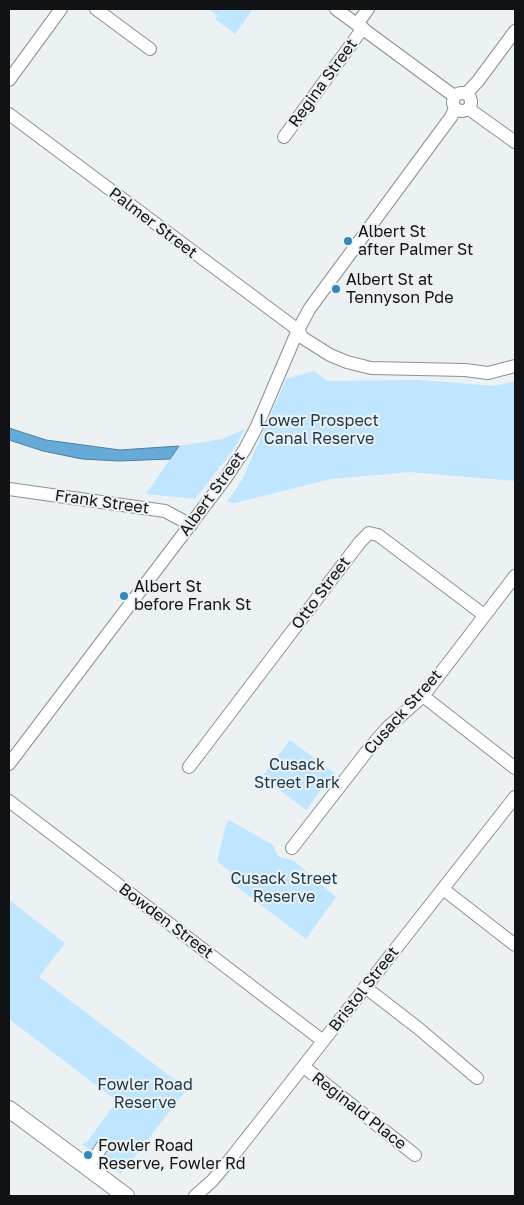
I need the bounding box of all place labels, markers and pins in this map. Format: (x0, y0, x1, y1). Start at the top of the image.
place label: Albert St after Palmer St (358, 222, 473, 260)
marker: Albert St after Palmer St (342, 235, 354, 247)
place label: Albert St at Tennyson Pde (346, 270, 453, 308)
marker: Albert St at Tennyson Pde (330, 283, 342, 295)
place label: Albert St before Frank St (134, 577, 251, 615)
marker: Albert St before Frank St (118, 590, 130, 602)
place label: Fowler Road Reserve, Fowler Rd (98, 1136, 246, 1174)
marker: Fowler Road Reserve, Fowler Rd (82, 1149, 94, 1161)

